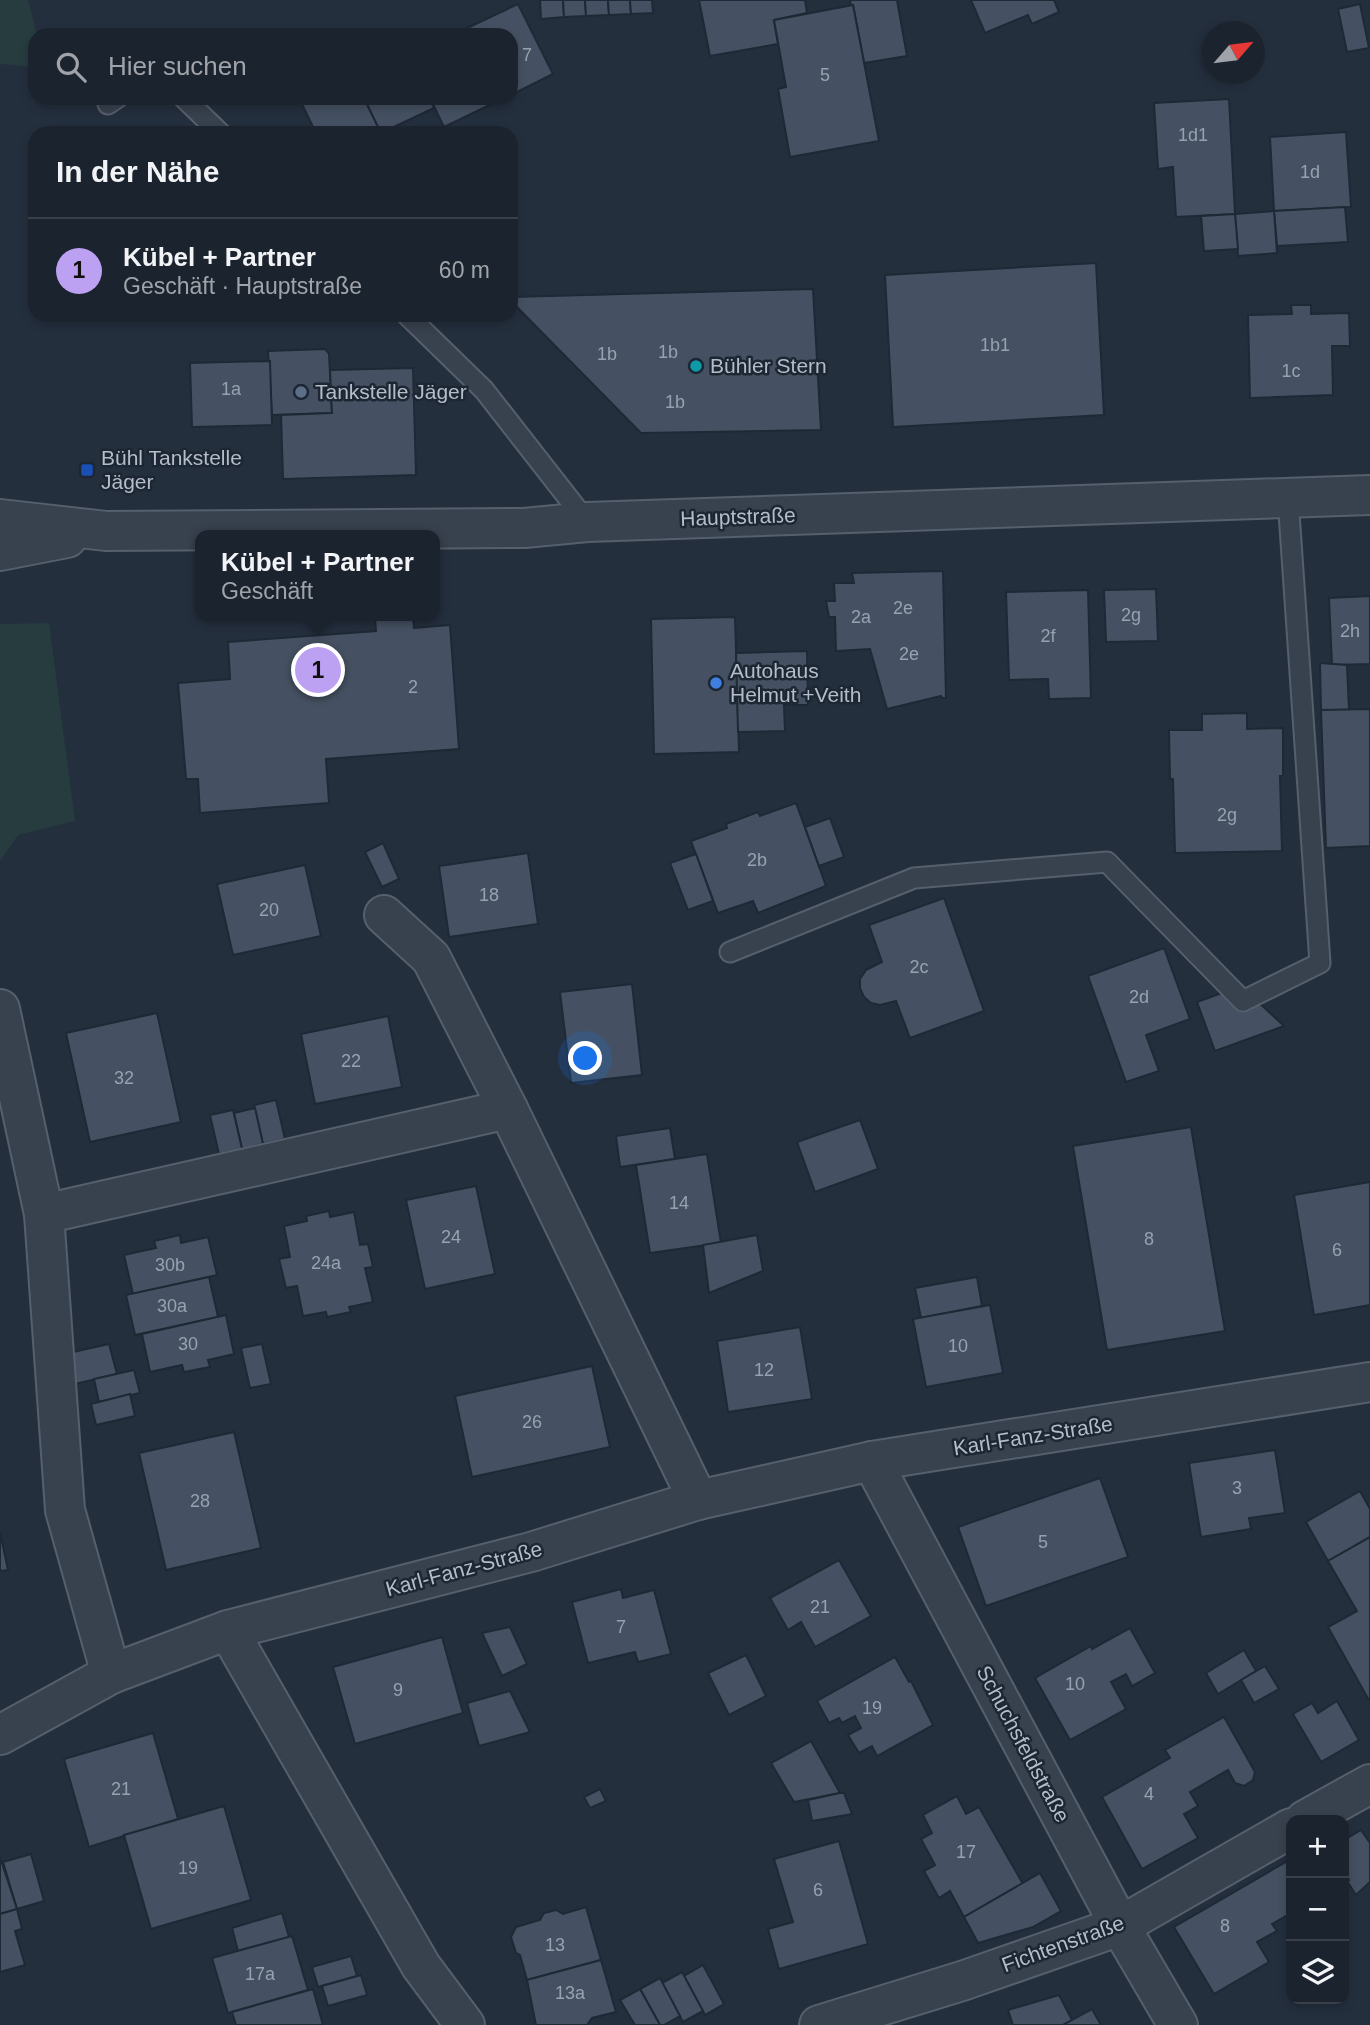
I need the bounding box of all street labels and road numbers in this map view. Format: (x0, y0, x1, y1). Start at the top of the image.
street label: Hauptstraße (680, 503, 796, 530)
street label: Karl-Fanz-Straße (952, 1412, 1114, 1459)
street label: Karl-Fanz-Straße (383, 1537, 545, 1600)
street label: Schuchsfeldstraße (972, 1662, 1074, 1826)
street label: Fichtenstraße (999, 1911, 1127, 1976)

